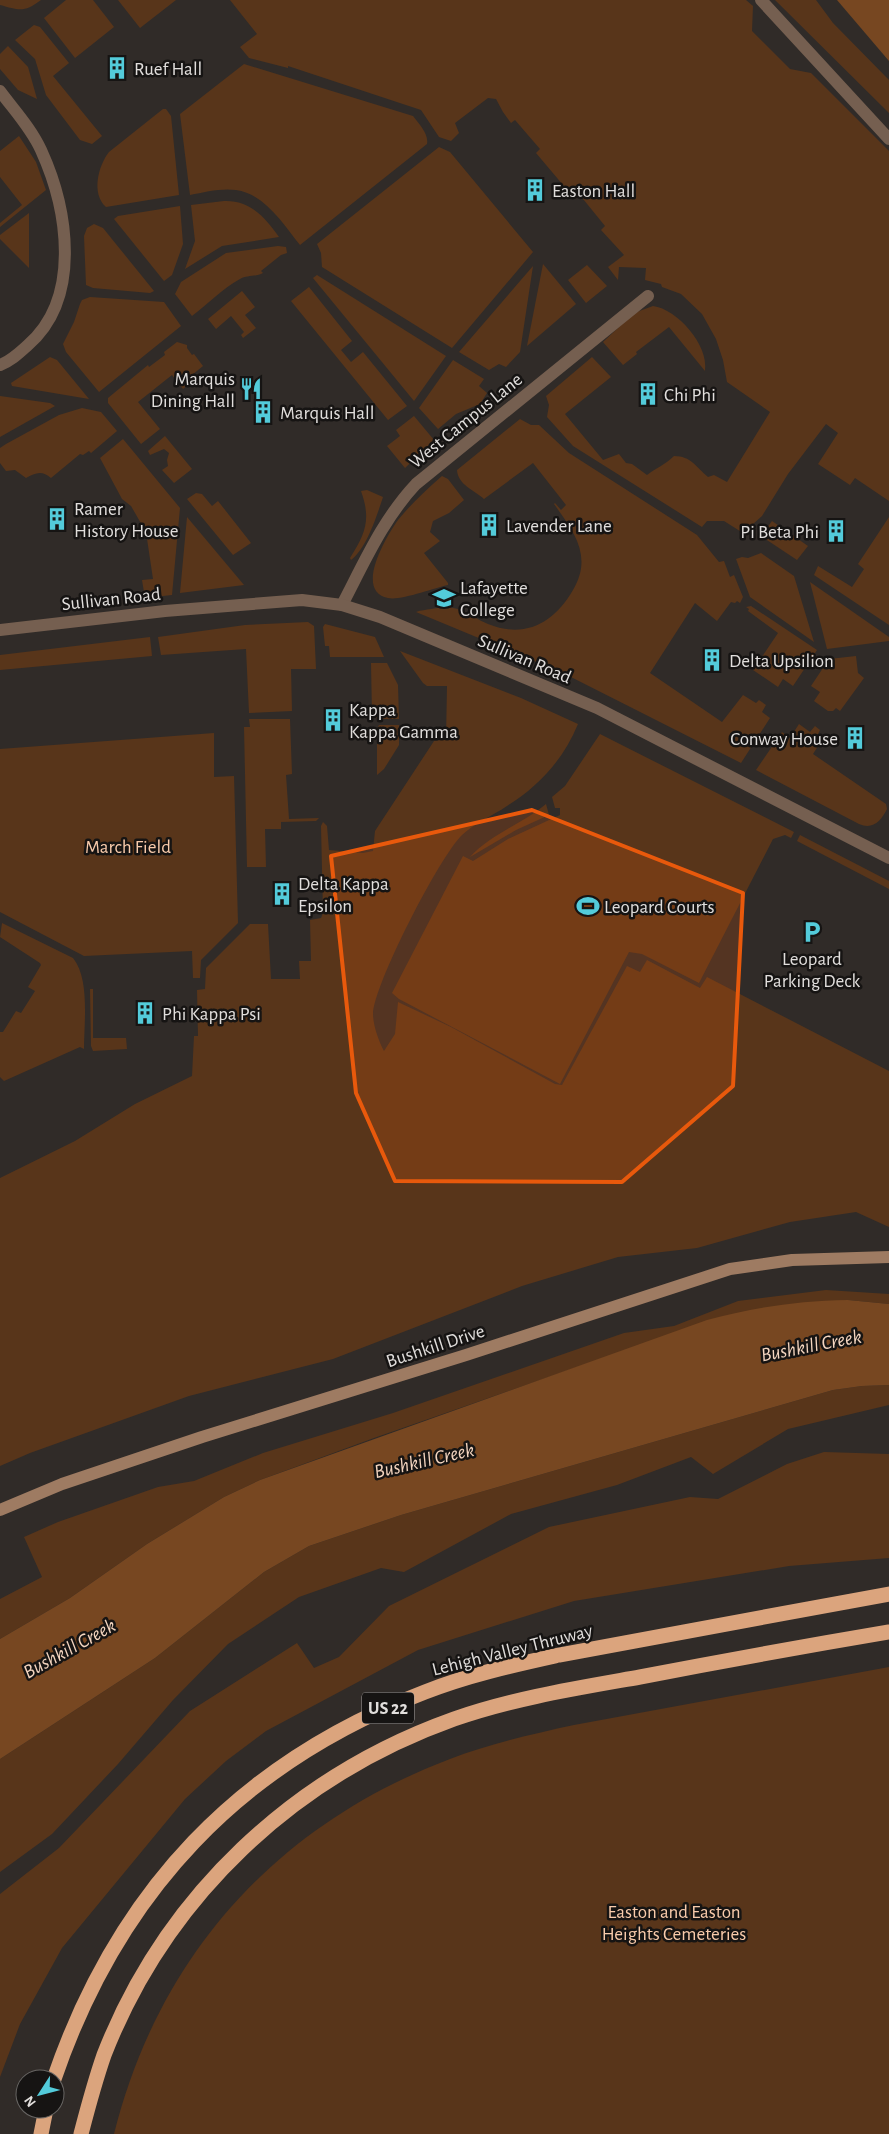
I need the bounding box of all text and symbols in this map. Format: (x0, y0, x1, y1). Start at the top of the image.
building icon: Ruef Hall (104, 55, 130, 81)
place label: Ruef Hall (134, 60, 202, 79)
building icon: Easton Hall (522, 177, 548, 203)
place label: Easton Hall (552, 182, 635, 201)
place label: Marquis Dining Hall (151, 370, 235, 411)
street label: West Campus Lane (406, 370, 526, 472)
restaurant icon: Marquis Dining Hall (238, 376, 264, 402)
building icon: Chi Phi (635, 381, 661, 407)
place label: Chi Phi (664, 386, 716, 405)
building icon: Marquis Hall (250, 399, 276, 425)
place label: Marquis Hall (280, 404, 374, 423)
place label: Ramer History House (74, 500, 179, 541)
building icon: Ramer History House (44, 506, 70, 532)
building icon: Lavender Lane (476, 512, 502, 538)
place label: Lavender Lane (506, 517, 612, 536)
building icon: Pi Beta Phi (823, 518, 849, 544)
place label: Pi Beta Phi (740, 523, 819, 542)
place label: Lafayette College (460, 579, 528, 620)
street label: Sullivan Road (61, 585, 162, 614)
school or university icon: Lafayette College (431, 585, 457, 611)
street label: Sullivan Road (475, 631, 574, 688)
building icon: Delta Upsilion (699, 647, 725, 673)
place label: Delta Upsilion (729, 652, 834, 671)
place label: Kappa Kappa Gamma (349, 701, 458, 742)
building icon: Kappa Kappa Gamma (320, 707, 346, 733)
building icon: Conway House (842, 725, 868, 751)
place label: Conway House (730, 730, 838, 749)
park label: March Field (85, 838, 171, 857)
place label: Delta Kappa Epsilon (298, 875, 389, 916)
building icon: Delta Kappa Epsilon (269, 881, 295, 907)
sports icon: Leopard Courts (575, 893, 601, 919)
place label: Leopard Courts (604, 898, 715, 917)
parking icon: Leopard Parking Deck (799, 919, 825, 945)
place label: Leopard Parking Deck (764, 950, 861, 991)
building icon: Phi Kappa Psi (132, 1000, 158, 1026)
place label: Phi Kappa Psi (162, 1005, 261, 1024)
street label: Bushkill Drive (384, 1322, 487, 1371)
water label: Bushkill Creek (759, 1326, 863, 1366)
water label: Bushkill Creek (372, 1440, 476, 1482)
water label: Bushkill Creek (20, 1615, 119, 1682)
street label: Lehigh Valley Thruway (430, 1621, 594, 1680)
road number: US 22 (362, 1692, 414, 1724)
park label: Easton and Easton Heights Cemeteries (602, 1903, 746, 1944)
north arrow (15, 2069, 65, 2119)
text: N (22, 2093, 39, 2109)

